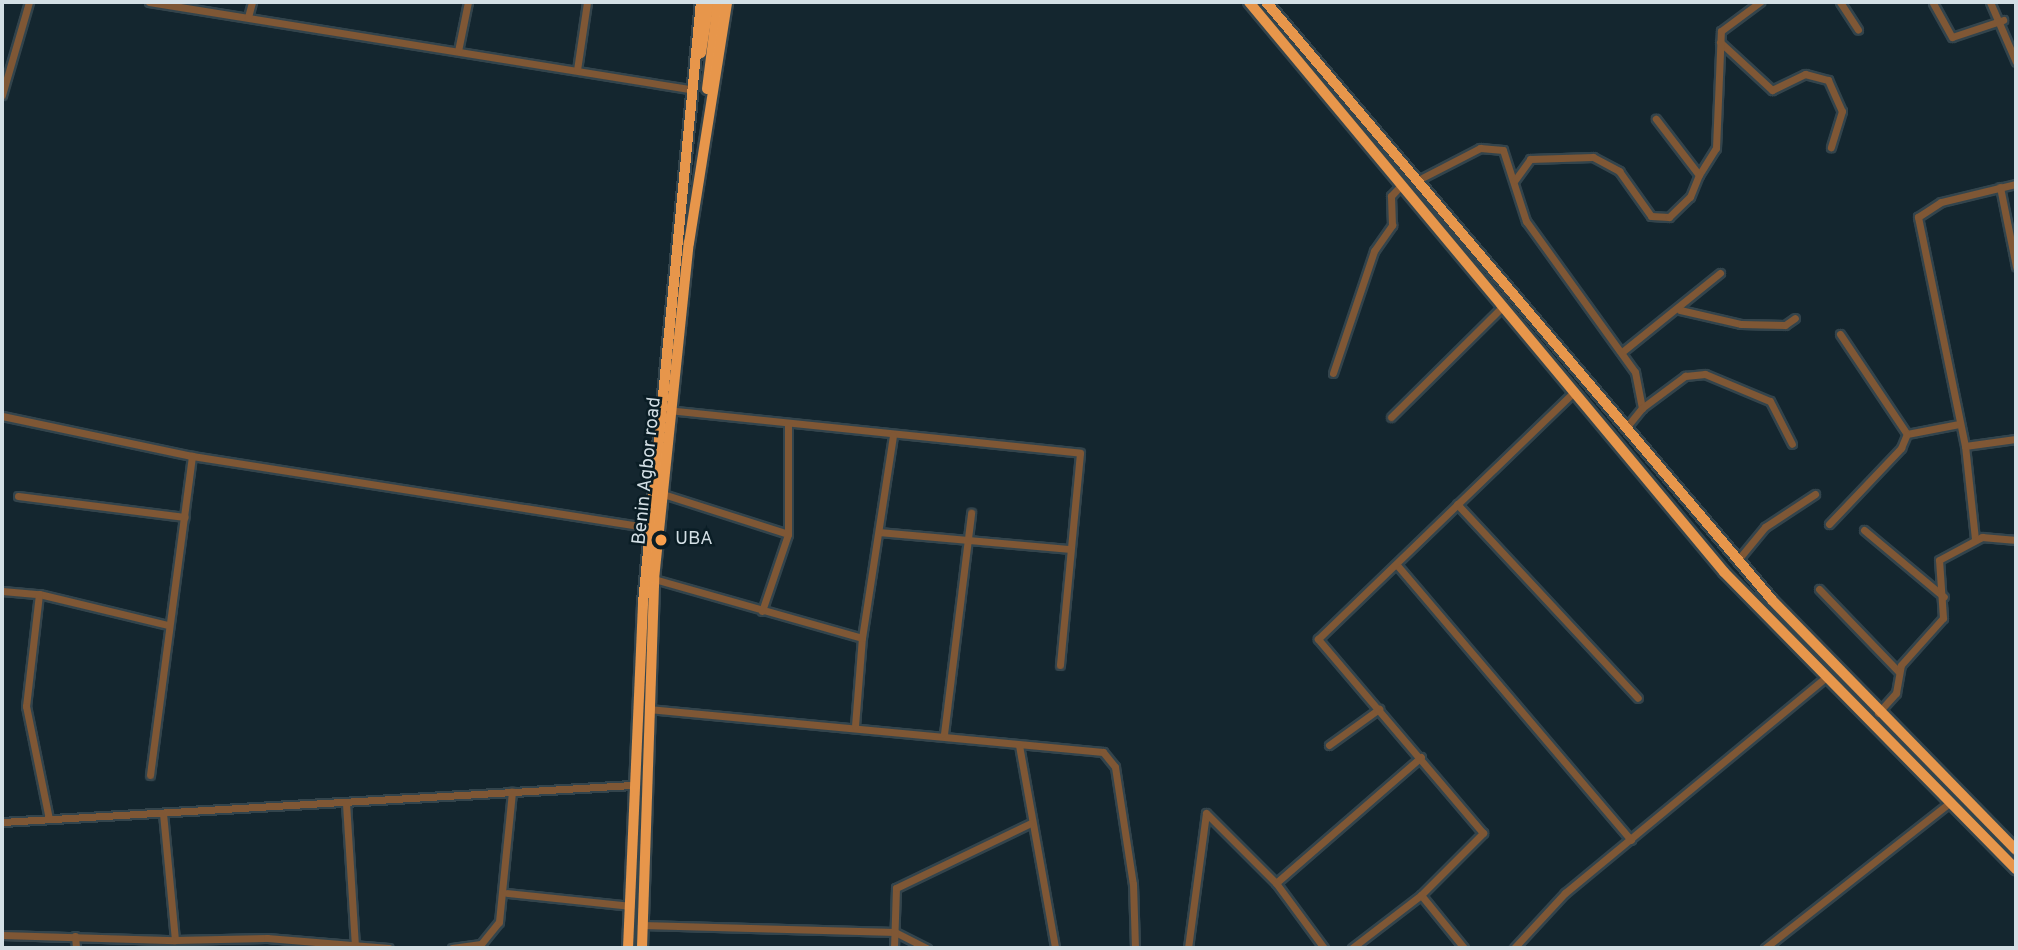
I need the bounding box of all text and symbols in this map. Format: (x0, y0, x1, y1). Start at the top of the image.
street label: Benin Agbor road (629, 396, 667, 546)
place label: UBA (675, 529, 713, 551)
marker: UBA (653, 532, 669, 548)

